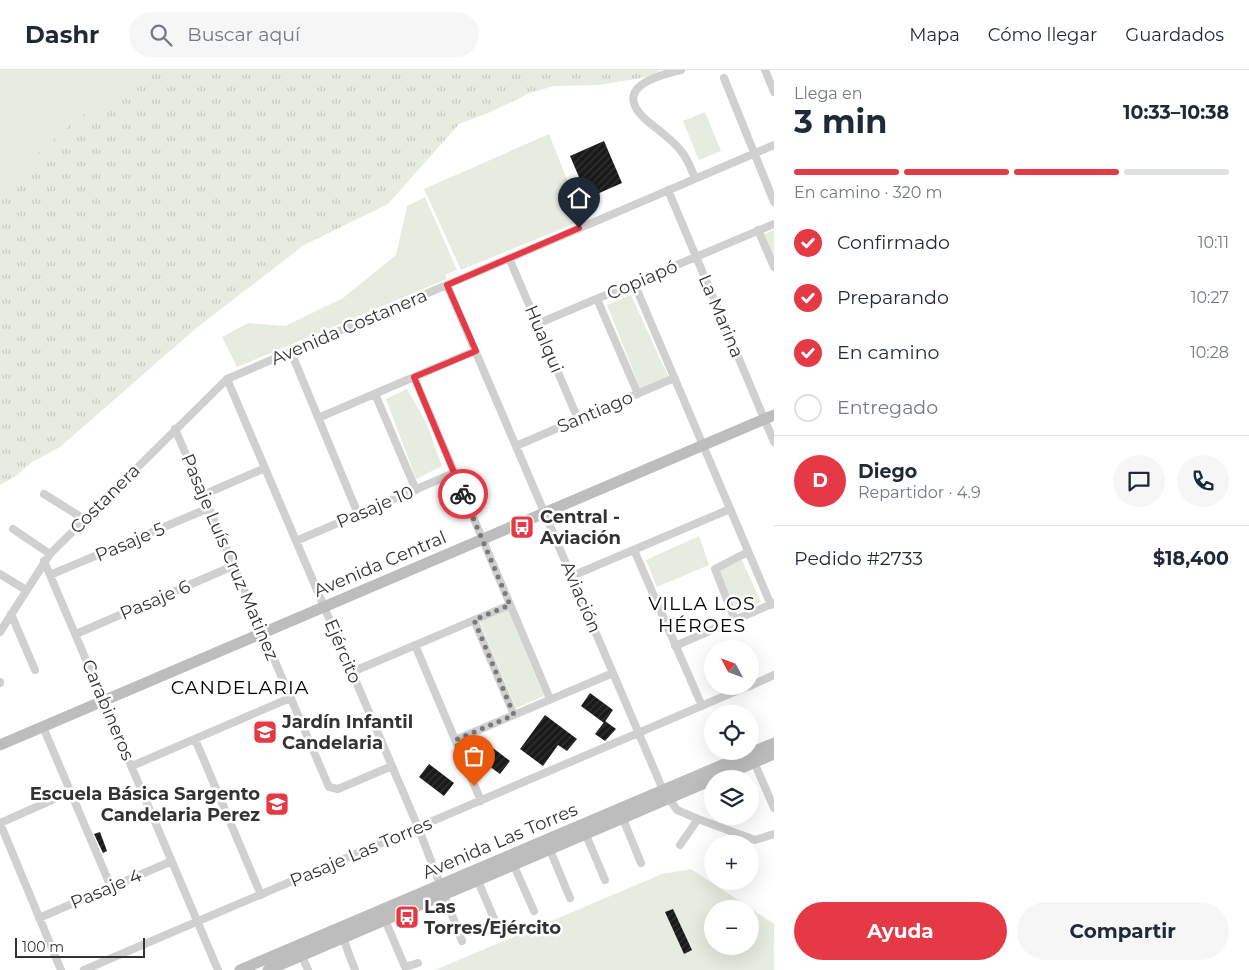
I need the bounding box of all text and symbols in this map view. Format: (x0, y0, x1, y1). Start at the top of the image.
search box (129, 12, 479, 57)
text: Dashr (25, 20, 99, 49)
icon: search (147, 21, 175, 49)
text: Buscar aquí (187, 23, 300, 46)
text: Mapa (909, 24, 960, 46)
text: Cómo llegar (988, 24, 1097, 46)
text: Guardados (1125, 24, 1224, 46)
text: Llega en (794, 84, 862, 103)
text: 10:33–10:38 (1123, 101, 1229, 124)
text: 3 min (794, 102, 887, 141)
pin (558, 177, 600, 228)
text: En camino · 320 m (794, 183, 942, 202)
icon: home (565, 184, 593, 212)
icon: check (794, 229, 822, 257)
text: Confirmado (837, 231, 950, 254)
text: 10:11 (1198, 233, 1229, 252)
street label: Copiapó (603, 255, 681, 305)
street label: La Marina (694, 271, 748, 361)
street label: Avenida Costanera (268, 284, 430, 370)
icon: check (794, 284, 822, 312)
text: Preparando (837, 286, 949, 309)
text: 10:27 (1191, 288, 1229, 307)
street label: Hualqui (520, 302, 568, 376)
icon: check (794, 339, 822, 367)
text: En camino (837, 341, 939, 364)
text: 10:28 (1190, 343, 1229, 362)
street label: Santiago (554, 386, 636, 438)
text: Entregado (837, 396, 938, 419)
street label: Pasaje Luís Cruz Matinez (176, 450, 284, 664)
button: chat (1113, 455, 1165, 507)
button: phone (1177, 455, 1229, 507)
street label: Costanera (65, 459, 145, 539)
text: Diego (858, 460, 917, 483)
courier (438, 469, 488, 519)
text: D (812, 469, 828, 492)
icon: bike (449, 480, 477, 508)
street label: Pasaje 10 (333, 481, 417, 533)
text: Repartidor · 4.9 (858, 483, 981, 502)
place label: Central - Aviación (539, 506, 621, 549)
bus stop icon: Central - Aviación (509, 514, 535, 540)
street label: Pasaje 5 (92, 518, 168, 566)
street label: Avenida Central (310, 526, 450, 602)
text: Pedido #2733 (794, 547, 923, 570)
text: $18,400 (1153, 547, 1229, 570)
street label: Aviación (556, 558, 606, 636)
street label: Pasaje 6 (117, 575, 193, 625)
district label: VILLA LOS HÉROES (648, 592, 756, 637)
street label: Ejército (320, 616, 366, 686)
north arrow (704, 640, 759, 695)
map controls (704, 640, 759, 955)
street label: Carabineros (77, 656, 139, 764)
district label: CANDELARIA (171, 676, 309, 699)
button: locate (704, 705, 759, 760)
place label: Jardín Infantil Candelaria (281, 711, 413, 754)
school or university icon: Jardín Infantil Candelaria (252, 719, 278, 745)
pin (453, 735, 495, 786)
icon: bag (460, 742, 488, 770)
button: layers (704, 770, 759, 825)
place label: Escuela Básica Sargento Candelaria Perez (30, 783, 260, 826)
school or university icon: Escuela Básica Sargento Candelaria Perez (264, 791, 290, 817)
street label: Avenida Las Torres (419, 798, 581, 884)
street label: Pasaje Las Torres (287, 812, 436, 892)
button: + (704, 835, 759, 890)
street label: Pasaje 4 (67, 864, 145, 914)
place label: Las Torres/Ejército (424, 896, 561, 939)
button: − (704, 900, 759, 955)
button: Ayuda (794, 902, 1007, 960)
button: Compartir (1017, 902, 1229, 960)
bus stop icon: Las Torres/Ejército (394, 904, 420, 930)
scale bar (15, 935, 145, 958)
text: 100 m (22, 938, 64, 956)

